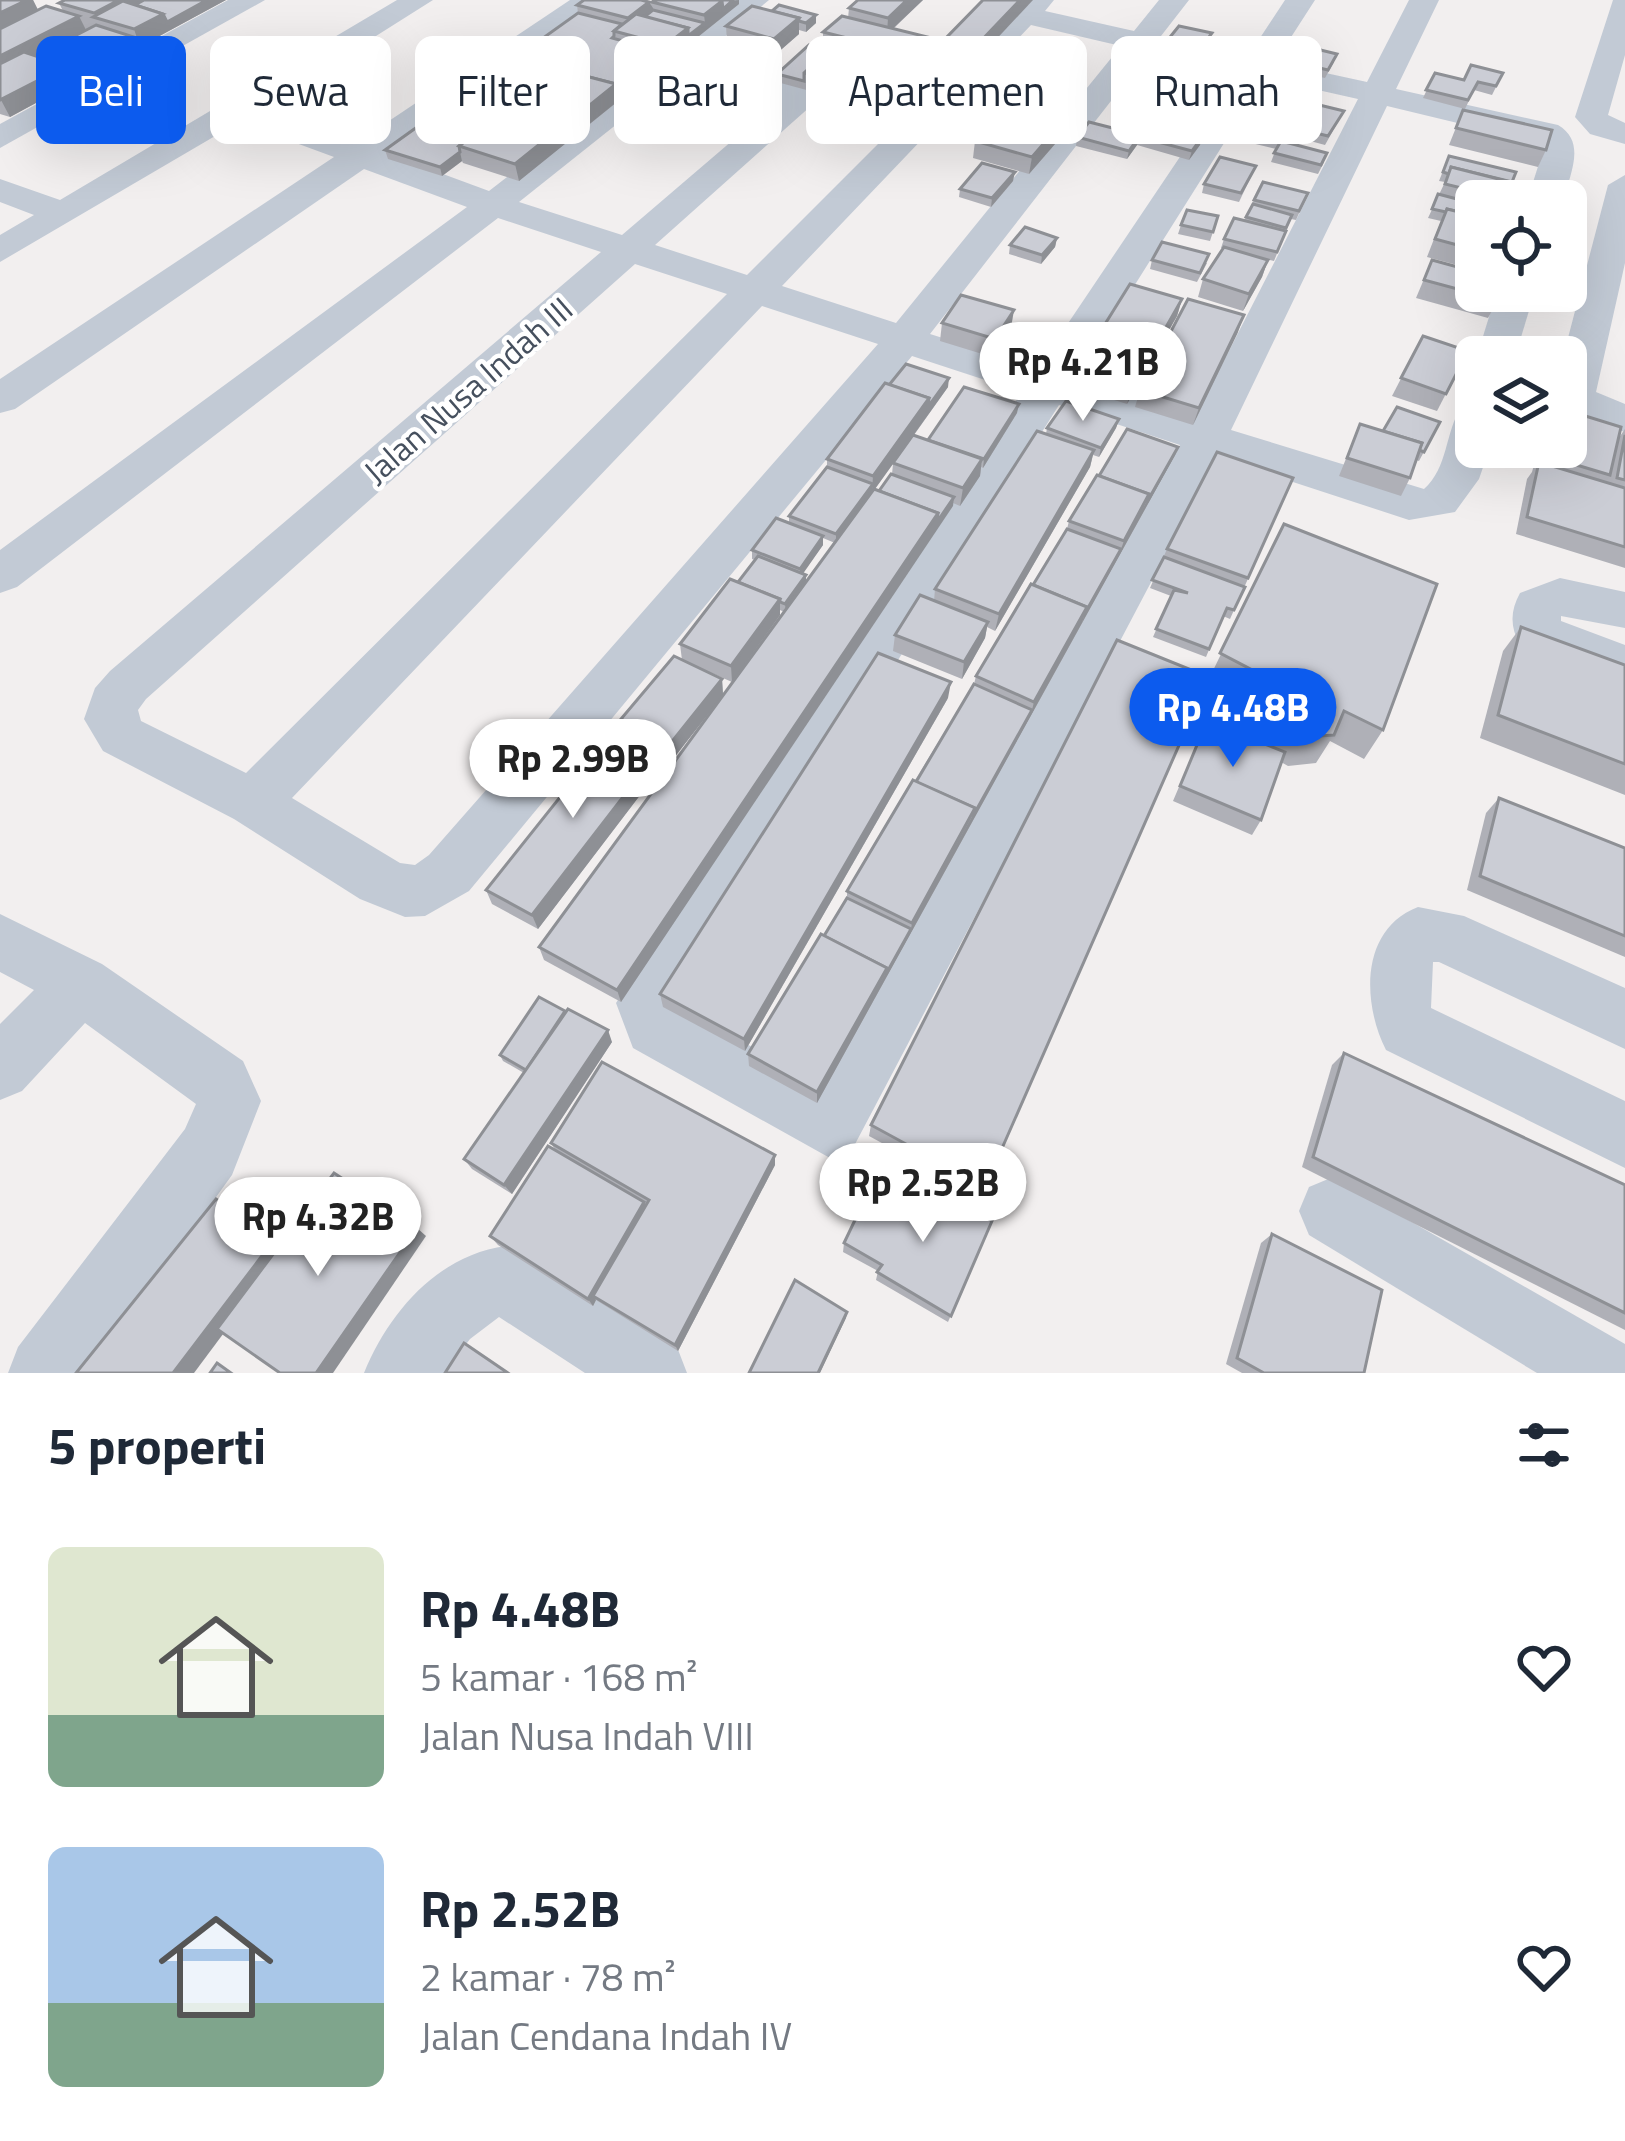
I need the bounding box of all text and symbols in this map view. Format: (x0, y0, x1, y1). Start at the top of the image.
chip: Beli (36, 36, 186, 144)
chip: Sewa (210, 36, 391, 144)
chip: Filter (415, 36, 590, 144)
chip: Baru (614, 36, 782, 144)
chip: Apartemen (806, 36, 1087, 144)
chip: Rumah (1111, 36, 1322, 144)
map controls (1455, 180, 1587, 468)
button: locate (1455, 180, 1587, 312)
street label: Jalan Nusa Indah III (352, 285, 584, 495)
pin: Rp 4.21B (959, 322, 1207, 424)
text: Rp 4.21B (1006, 331, 1160, 390)
button: layers (1455, 336, 1587, 468)
pin: Rp 4.48B (1109, 668, 1357, 770)
text: Rp 4.48B (1156, 677, 1310, 736)
pin: Rp 2.99B (449, 719, 697, 821)
text: Rp 2.99B (496, 728, 650, 787)
pin: Rp 2.52B (799, 1143, 1047, 1245)
text: Rp 2.52B (846, 1152, 1000, 1211)
pin: Rp 4.32B (194, 1177, 442, 1279)
text: Rp 4.32B (241, 1186, 395, 1245)
text: 5 properti (48, 1406, 266, 1484)
icon: filters (1511, 1412, 1577, 1478)
text: Rp 4.48B (420, 1569, 620, 1647)
icon: home (144, 1595, 288, 1739)
icon: heart (1511, 1634, 1577, 1700)
text: 5 kamar · 168 m² (420, 1647, 697, 1706)
text: Jalan Nusa Indah VIII (420, 1706, 754, 1765)
text: Rp 2.52B (420, 1869, 620, 1947)
icon: home (144, 1895, 288, 2039)
icon: heart (1511, 1934, 1577, 2000)
text: 2 kamar · 78 m² (420, 1947, 676, 2006)
text: Jalan Cendana Indah IV (420, 2006, 792, 2065)

